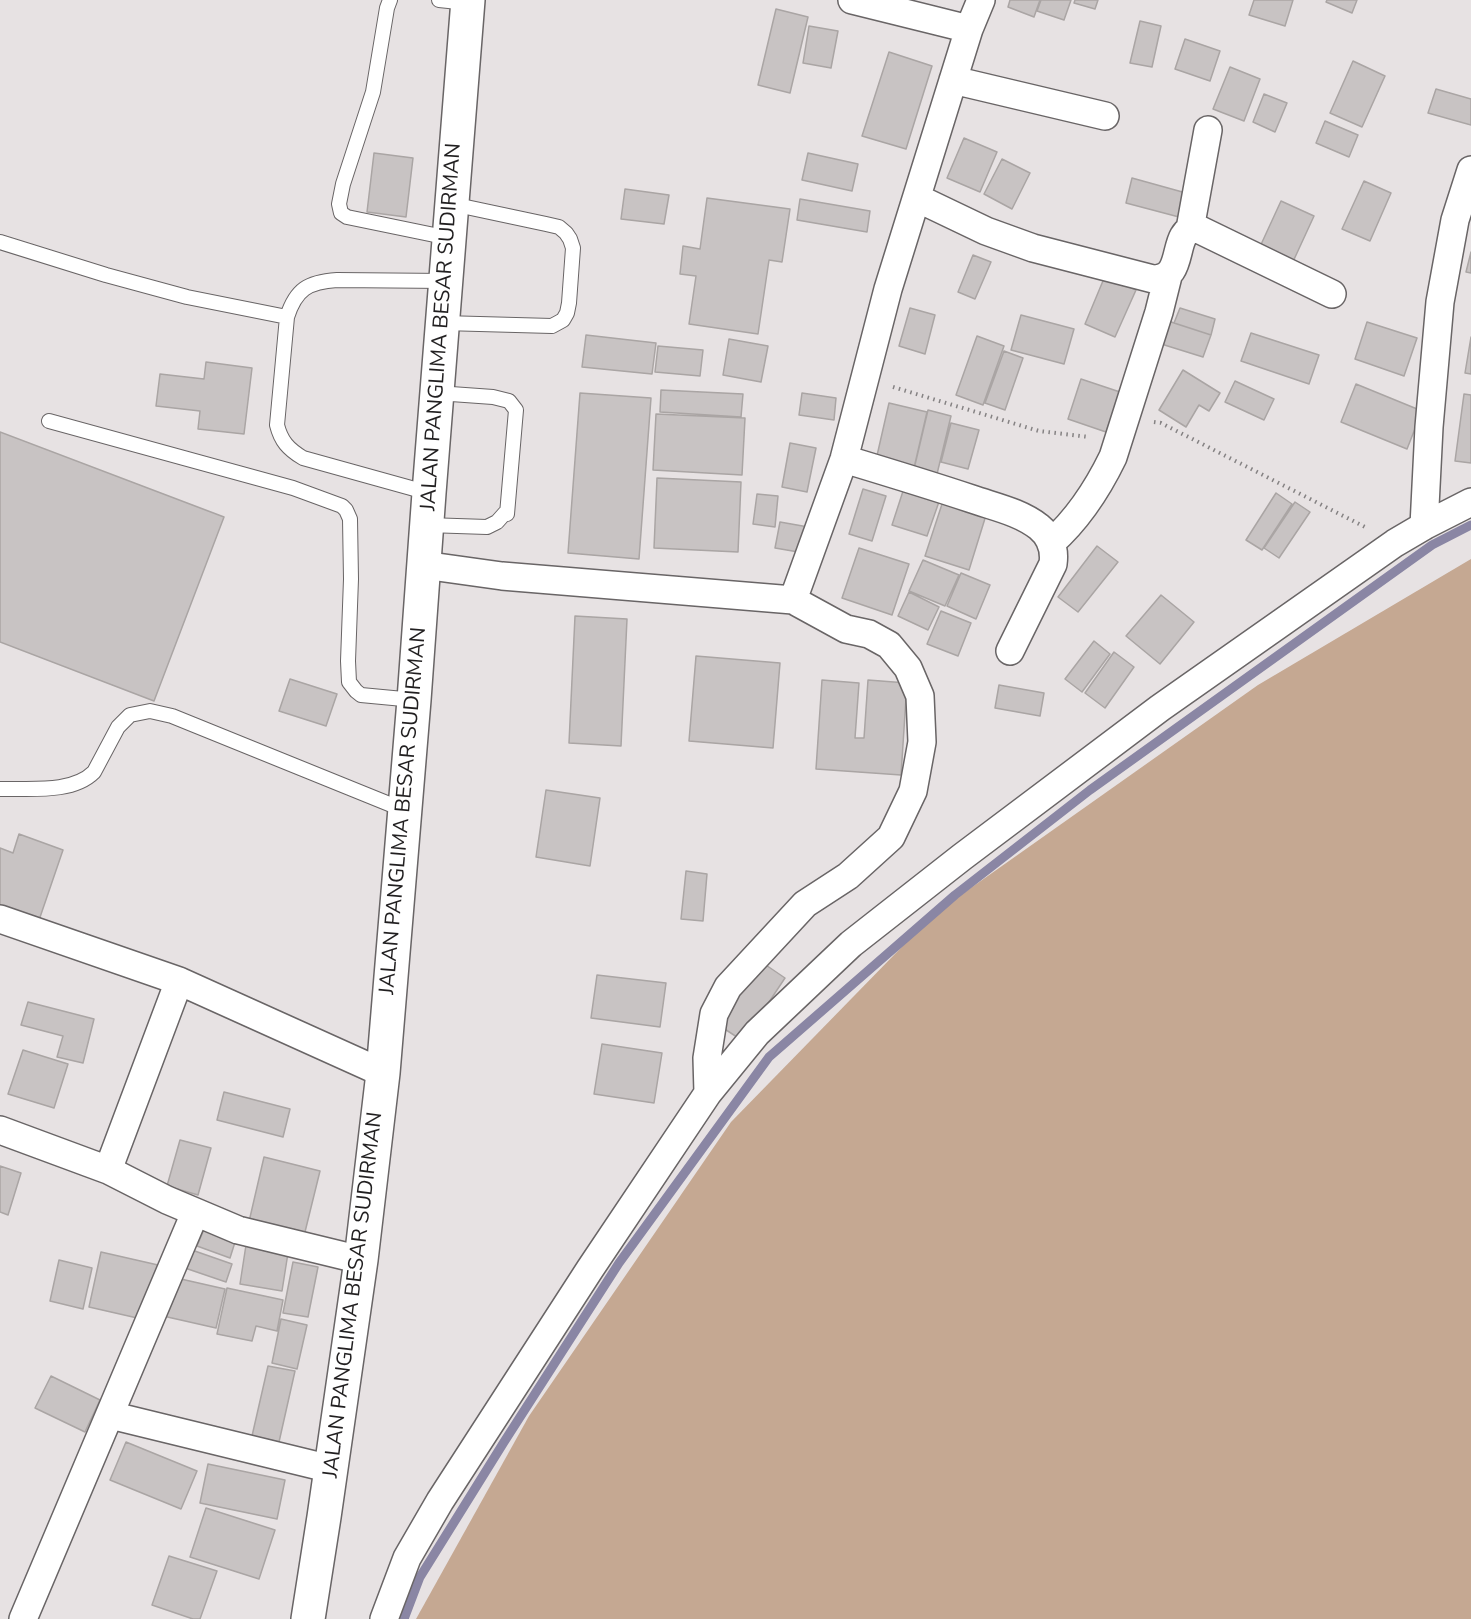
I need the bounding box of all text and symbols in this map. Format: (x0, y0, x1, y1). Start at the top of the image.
street label: JALAN PANGLIMA BESAR SUDIRMAN (417, 142, 467, 512)
street label: JALAN PANGLIMA BESAR SUDIRMAN (375, 626, 433, 996)
street label: JALAN PANGLIMA BESAR SUDIRMAN (319, 1111, 389, 1479)

